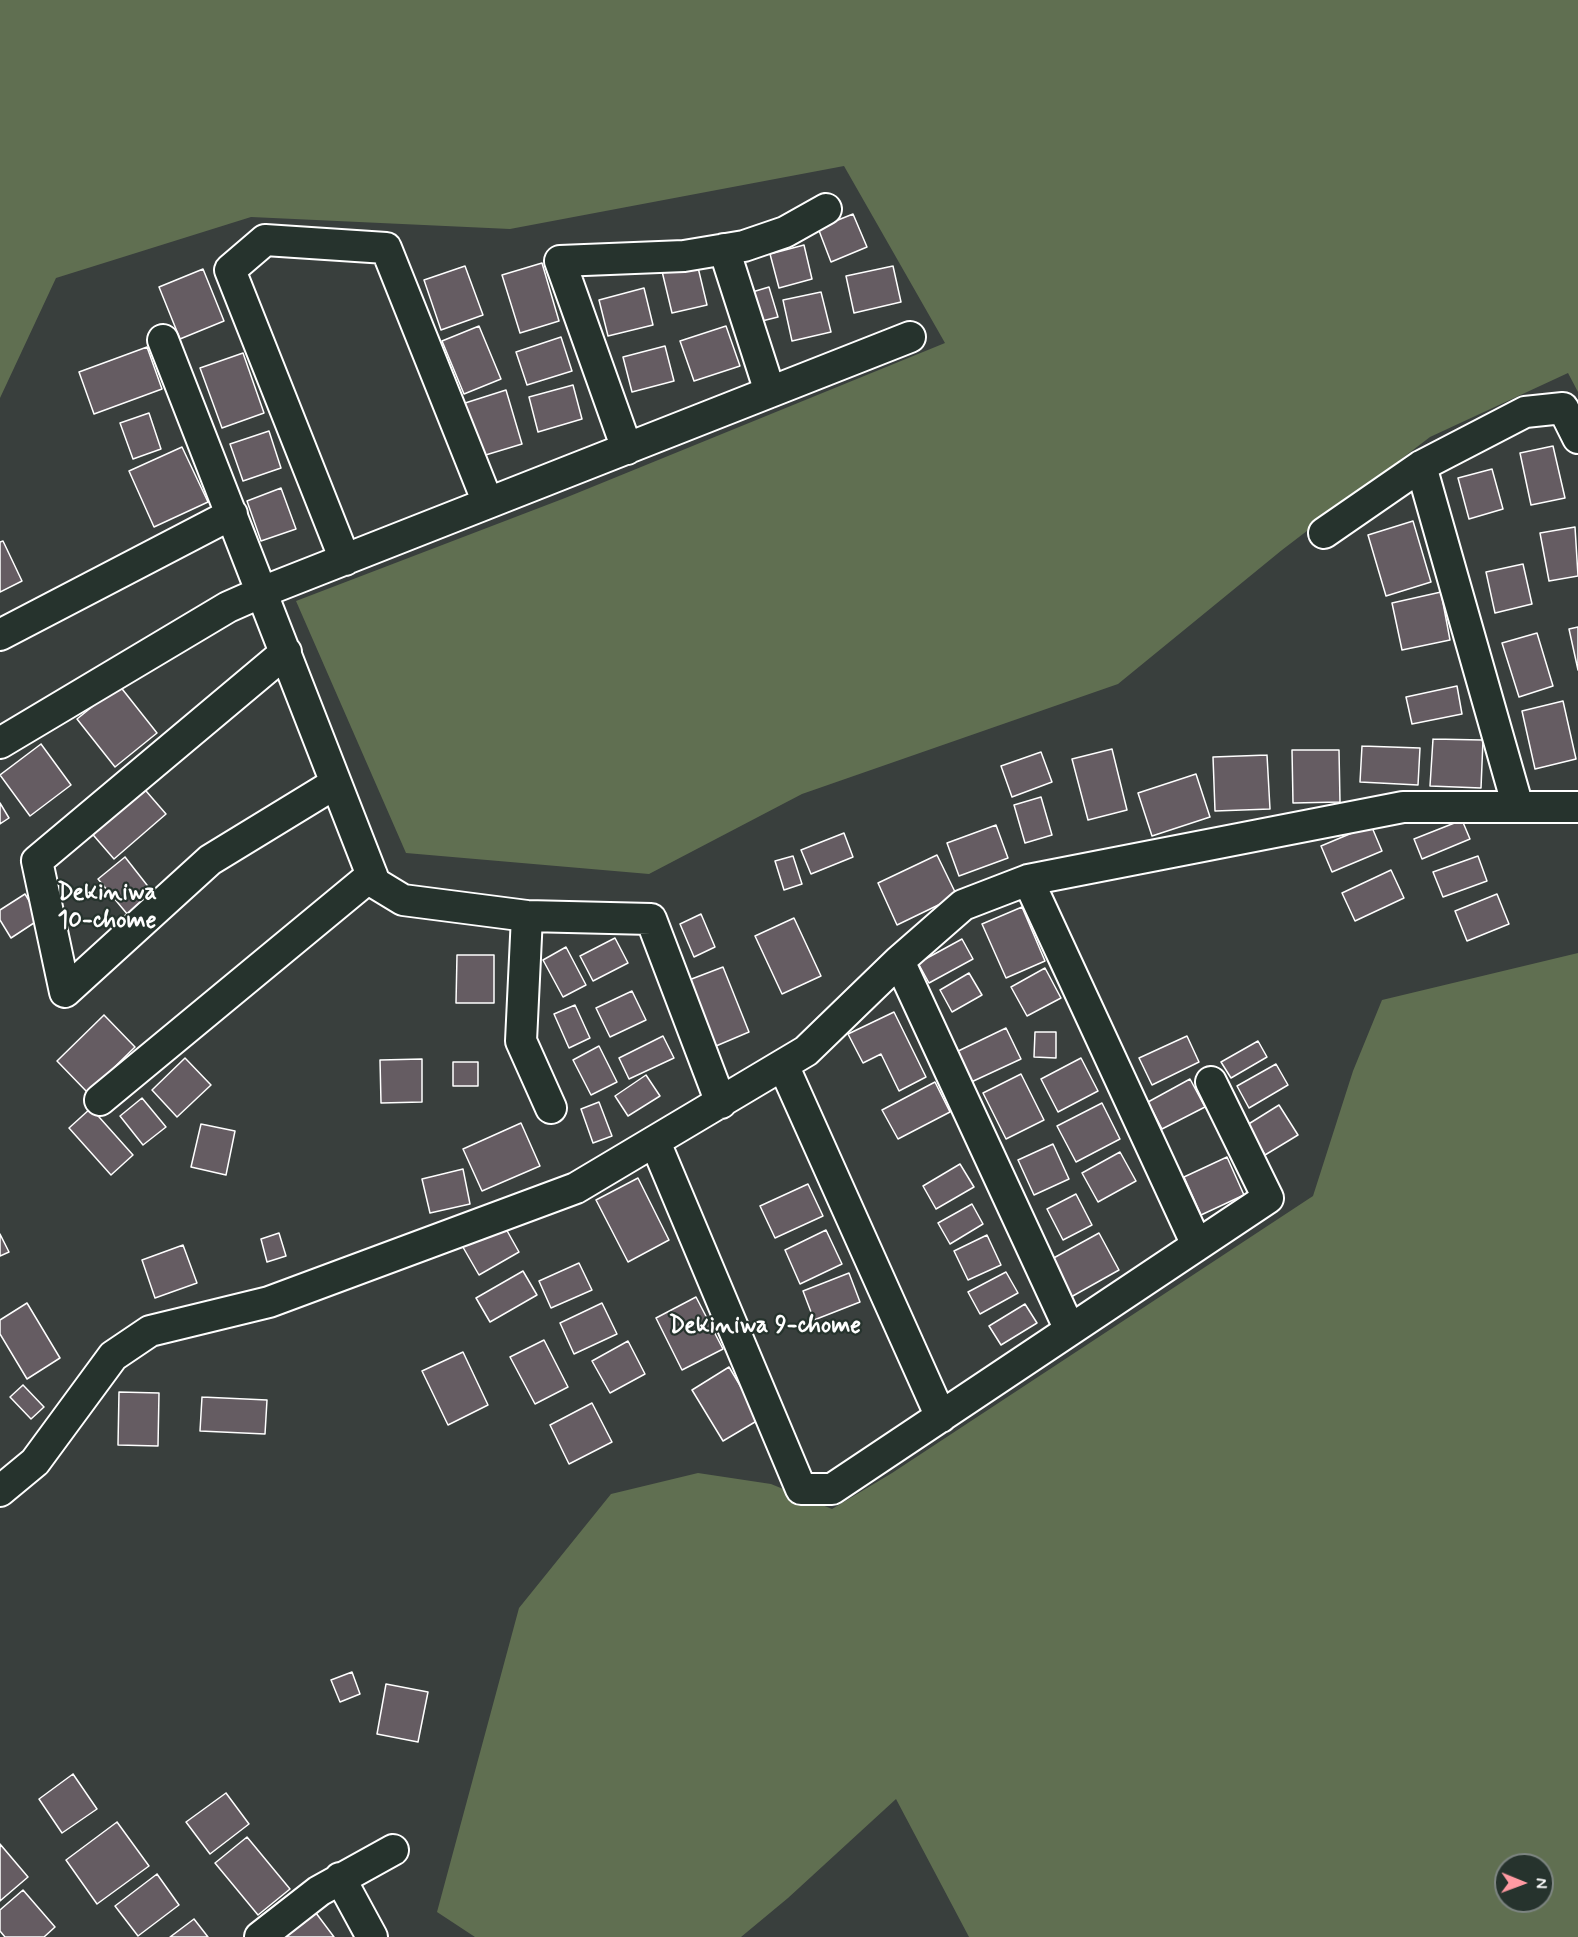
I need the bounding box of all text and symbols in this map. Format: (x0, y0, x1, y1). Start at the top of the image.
district label: Dekiniwa 10-chome (57, 880, 157, 936)
district label: Dekiniwa 9-chome (669, 1313, 861, 1341)
north arrow (1494, 1853, 1554, 1913)
text: N (1530, 1878, 1551, 1889)

